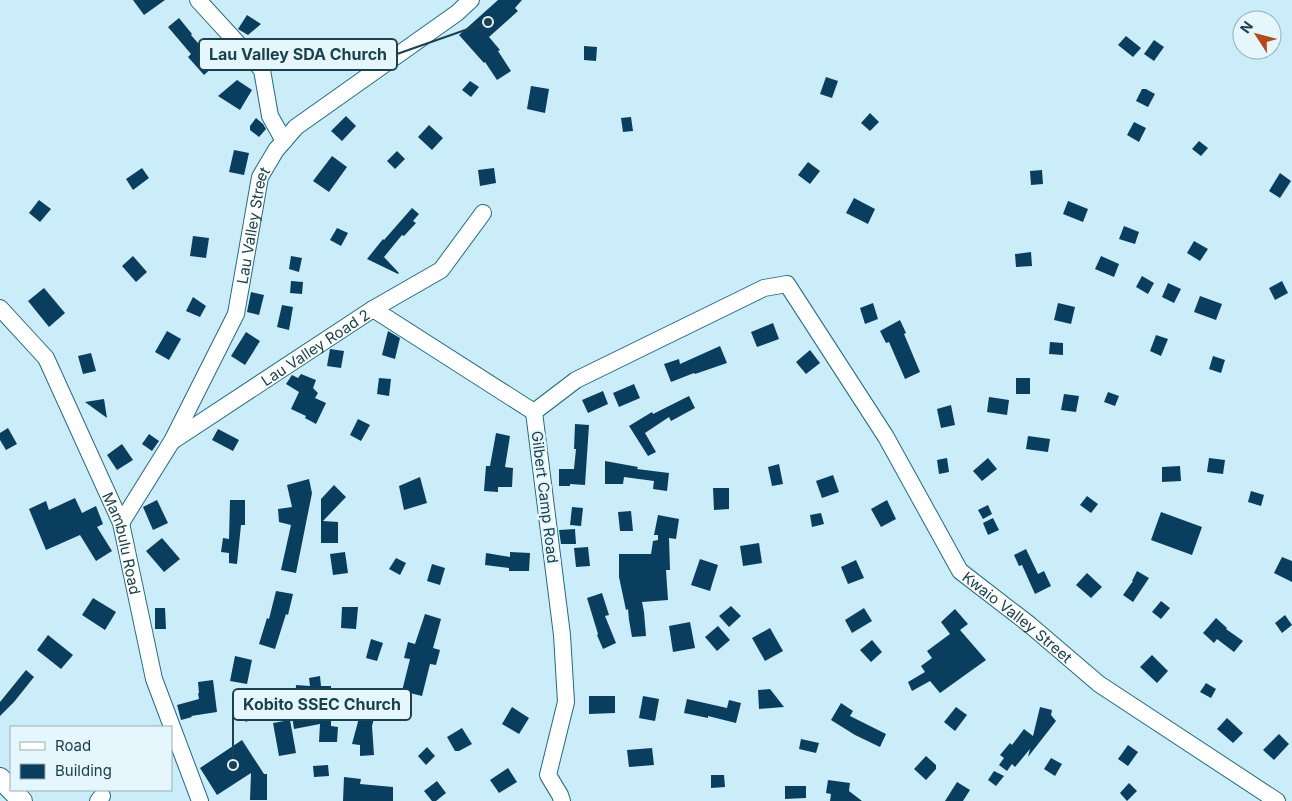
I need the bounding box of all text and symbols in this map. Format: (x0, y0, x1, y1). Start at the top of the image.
north arrow (1232, 10, 1282, 60)
text: N (1236, 18, 1256, 36)
callout: Lau Valley SDA Church (199, 39, 397, 70)
text: Lau Valley SDA Church (209, 44, 387, 64)
street label: Lau Valley Street (232, 163, 274, 285)
street label: Lau Valley Road 2 (257, 304, 373, 390)
street label: Gilbert Camp Road (527, 430, 563, 564)
street label: Mambulu Road (99, 489, 145, 596)
street label: Kwaio Valley Street (959, 567, 1076, 667)
callout: Kobito SSEC Church (233, 689, 411, 720)
text: Kobito SSEC Church (243, 694, 401, 714)
legend (10, 726, 172, 791)
text: Road (55, 736, 91, 755)
text: Building (55, 761, 112, 780)

